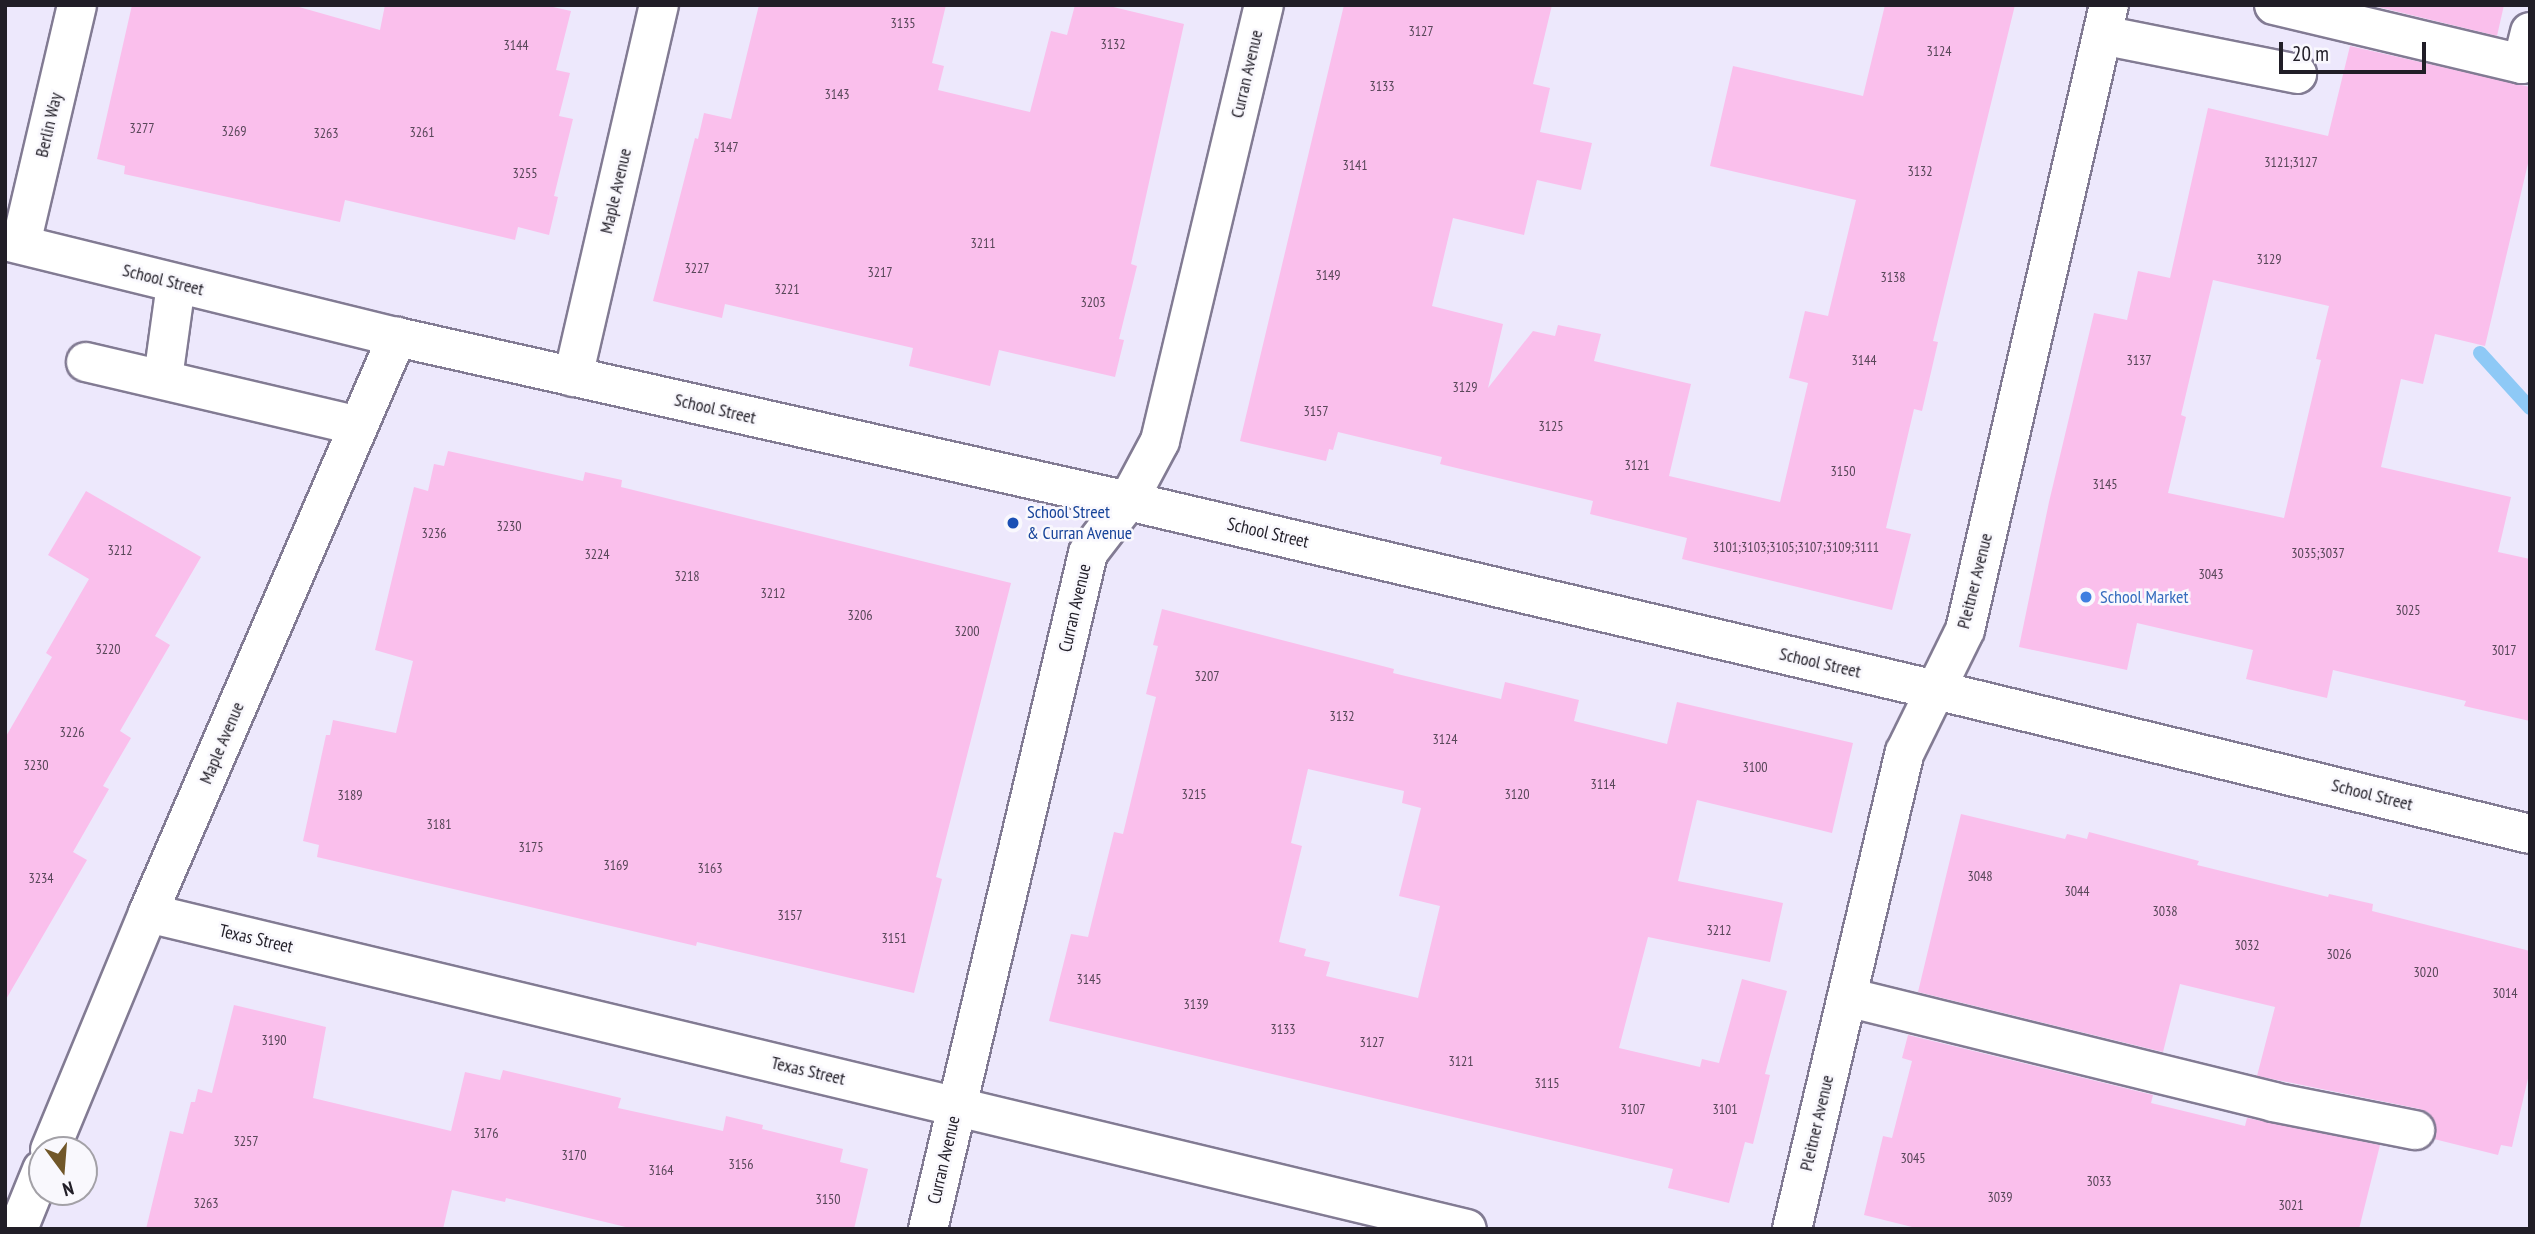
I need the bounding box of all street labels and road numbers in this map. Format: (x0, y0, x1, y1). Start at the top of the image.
street label: Curran Avenue (1226, 28, 1268, 120)
street label: Berlin Way (31, 90, 67, 160)
street label: Maple Avenue (596, 146, 636, 236)
street label: School Street (120, 259, 206, 301)
street label: School Street (672, 389, 758, 429)
street label: School Street (1225, 513, 1311, 553)
street label: Pleitner Avenue (1953, 531, 1997, 631)
street label: Curran Avenue (1054, 562, 1096, 654)
street label: School Street (1777, 643, 1863, 683)
street label: Maple Avenue (195, 699, 249, 787)
street label: School Street (2329, 774, 2415, 816)
street label: Texas Street (217, 920, 295, 958)
street label: Texas Street (769, 1052, 847, 1090)
street label: Pleitner Avenue (1795, 1073, 1839, 1173)
street label: Curran Avenue (923, 1114, 965, 1206)

